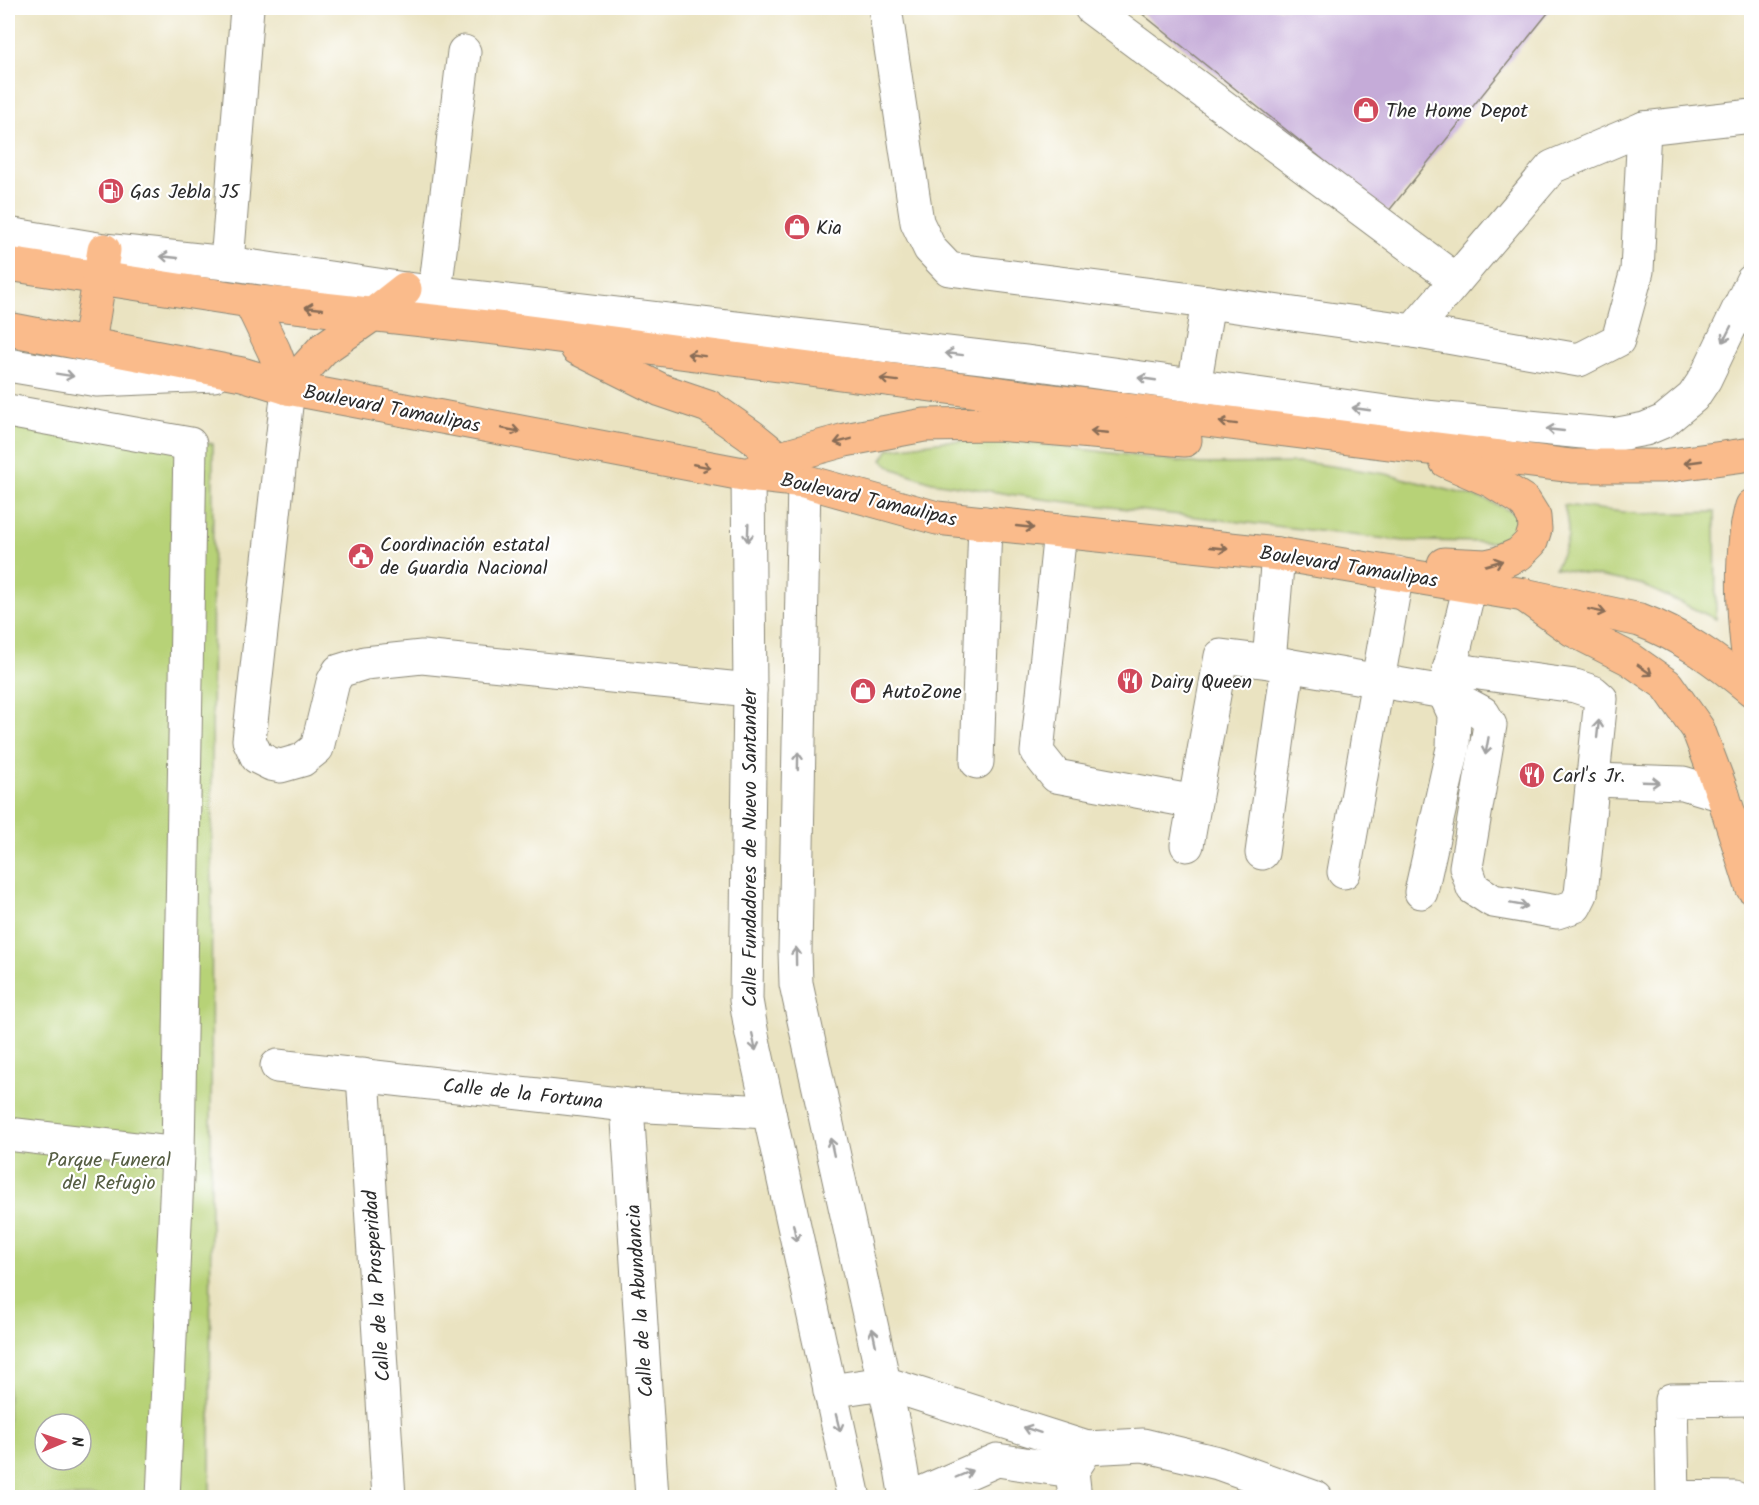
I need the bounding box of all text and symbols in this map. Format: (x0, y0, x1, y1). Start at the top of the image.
shop icon: The Home Depot (1351, 95, 1381, 125)
place label: The Home Depot (1386, 96, 1528, 128)
fuel station icon: Gas Jebla J5 (96, 176, 126, 206)
place label: Gas Jebla J5 (130, 177, 241, 209)
shop icon: Kia (782, 212, 812, 242)
place label: Kia (816, 213, 842, 245)
one-way arrow (160, 251, 179, 262)
one-way arrow (305, 302, 325, 313)
one-way arrow (1720, 325, 1732, 343)
one-way arrow (944, 348, 964, 359)
one-way arrow (686, 349, 706, 360)
one-way arrow (55, 369, 75, 380)
one-way arrow (880, 374, 900, 385)
one-way arrow (1138, 374, 1158, 385)
street label: Boulevard Tamaulipas (300, 377, 483, 443)
one-way arrow (1352, 403, 1372, 414)
one-way arrow (1219, 418, 1239, 429)
one-way arrow (1545, 424, 1565, 435)
one-way arrow (500, 425, 520, 436)
one-way arrow (1090, 426, 1110, 437)
one-way arrow (834, 435, 853, 447)
one-way arrow (1684, 456, 1704, 467)
one-way arrow (692, 461, 712, 472)
street label: Boulevard Tamaulipas (777, 465, 960, 537)
one-way arrow (1015, 522, 1034, 533)
one-way arrow (742, 523, 754, 543)
place label: Coordinación estatal de Guardia Nacional (380, 530, 550, 585)
street label: Boulevard Tamaulipas (1257, 538, 1440, 598)
public building icon: Coordinación estatal de Guardia Nacional (346, 541, 376, 571)
one-way arrow (1209, 542, 1228, 553)
one-way arrow (1484, 557, 1503, 569)
one-way arrow (1587, 606, 1607, 617)
one-way arrow (1636, 664, 1652, 676)
restaurant icon: Dairy Queen (1115, 666, 1145, 696)
place label: Dairy Queen (1150, 667, 1252, 699)
shop icon: AutoZone (848, 676, 878, 706)
place label: AutoZone (882, 677, 962, 709)
street label: Calle Fundadores de Nuevo Santander (735, 688, 767, 1007)
one-way arrow (1593, 720, 1604, 740)
one-way arrow (1481, 736, 1492, 755)
one-way arrow (792, 751, 804, 771)
restaurant icon: Carl's Jr. (1517, 760, 1547, 790)
place label: Carl's Jr. (1552, 761, 1625, 793)
one-way arrow (1641, 777, 1661, 788)
one-way arrow (1508, 900, 1528, 911)
one-way arrow (790, 946, 801, 966)
one-way arrow (748, 1033, 760, 1052)
street label: Calle de la Fortuna (441, 1071, 605, 1119)
one-way arrow (826, 1137, 837, 1157)
park label: Parque Funeral del Refugio (47, 1145, 171, 1200)
street label: Calle de la Prosperidad (355, 1188, 401, 1383)
street label: Calle de la Abundancia (618, 1203, 664, 1398)
one-way arrow (790, 1223, 802, 1242)
one-way arrow (868, 1328, 879, 1347)
north arrow (33, 1412, 93, 1472)
one-way arrow (832, 1413, 844, 1432)
one-way arrow (1023, 1424, 1042, 1435)
text: N (64, 1436, 89, 1447)
one-way arrow (954, 1468, 972, 1479)

